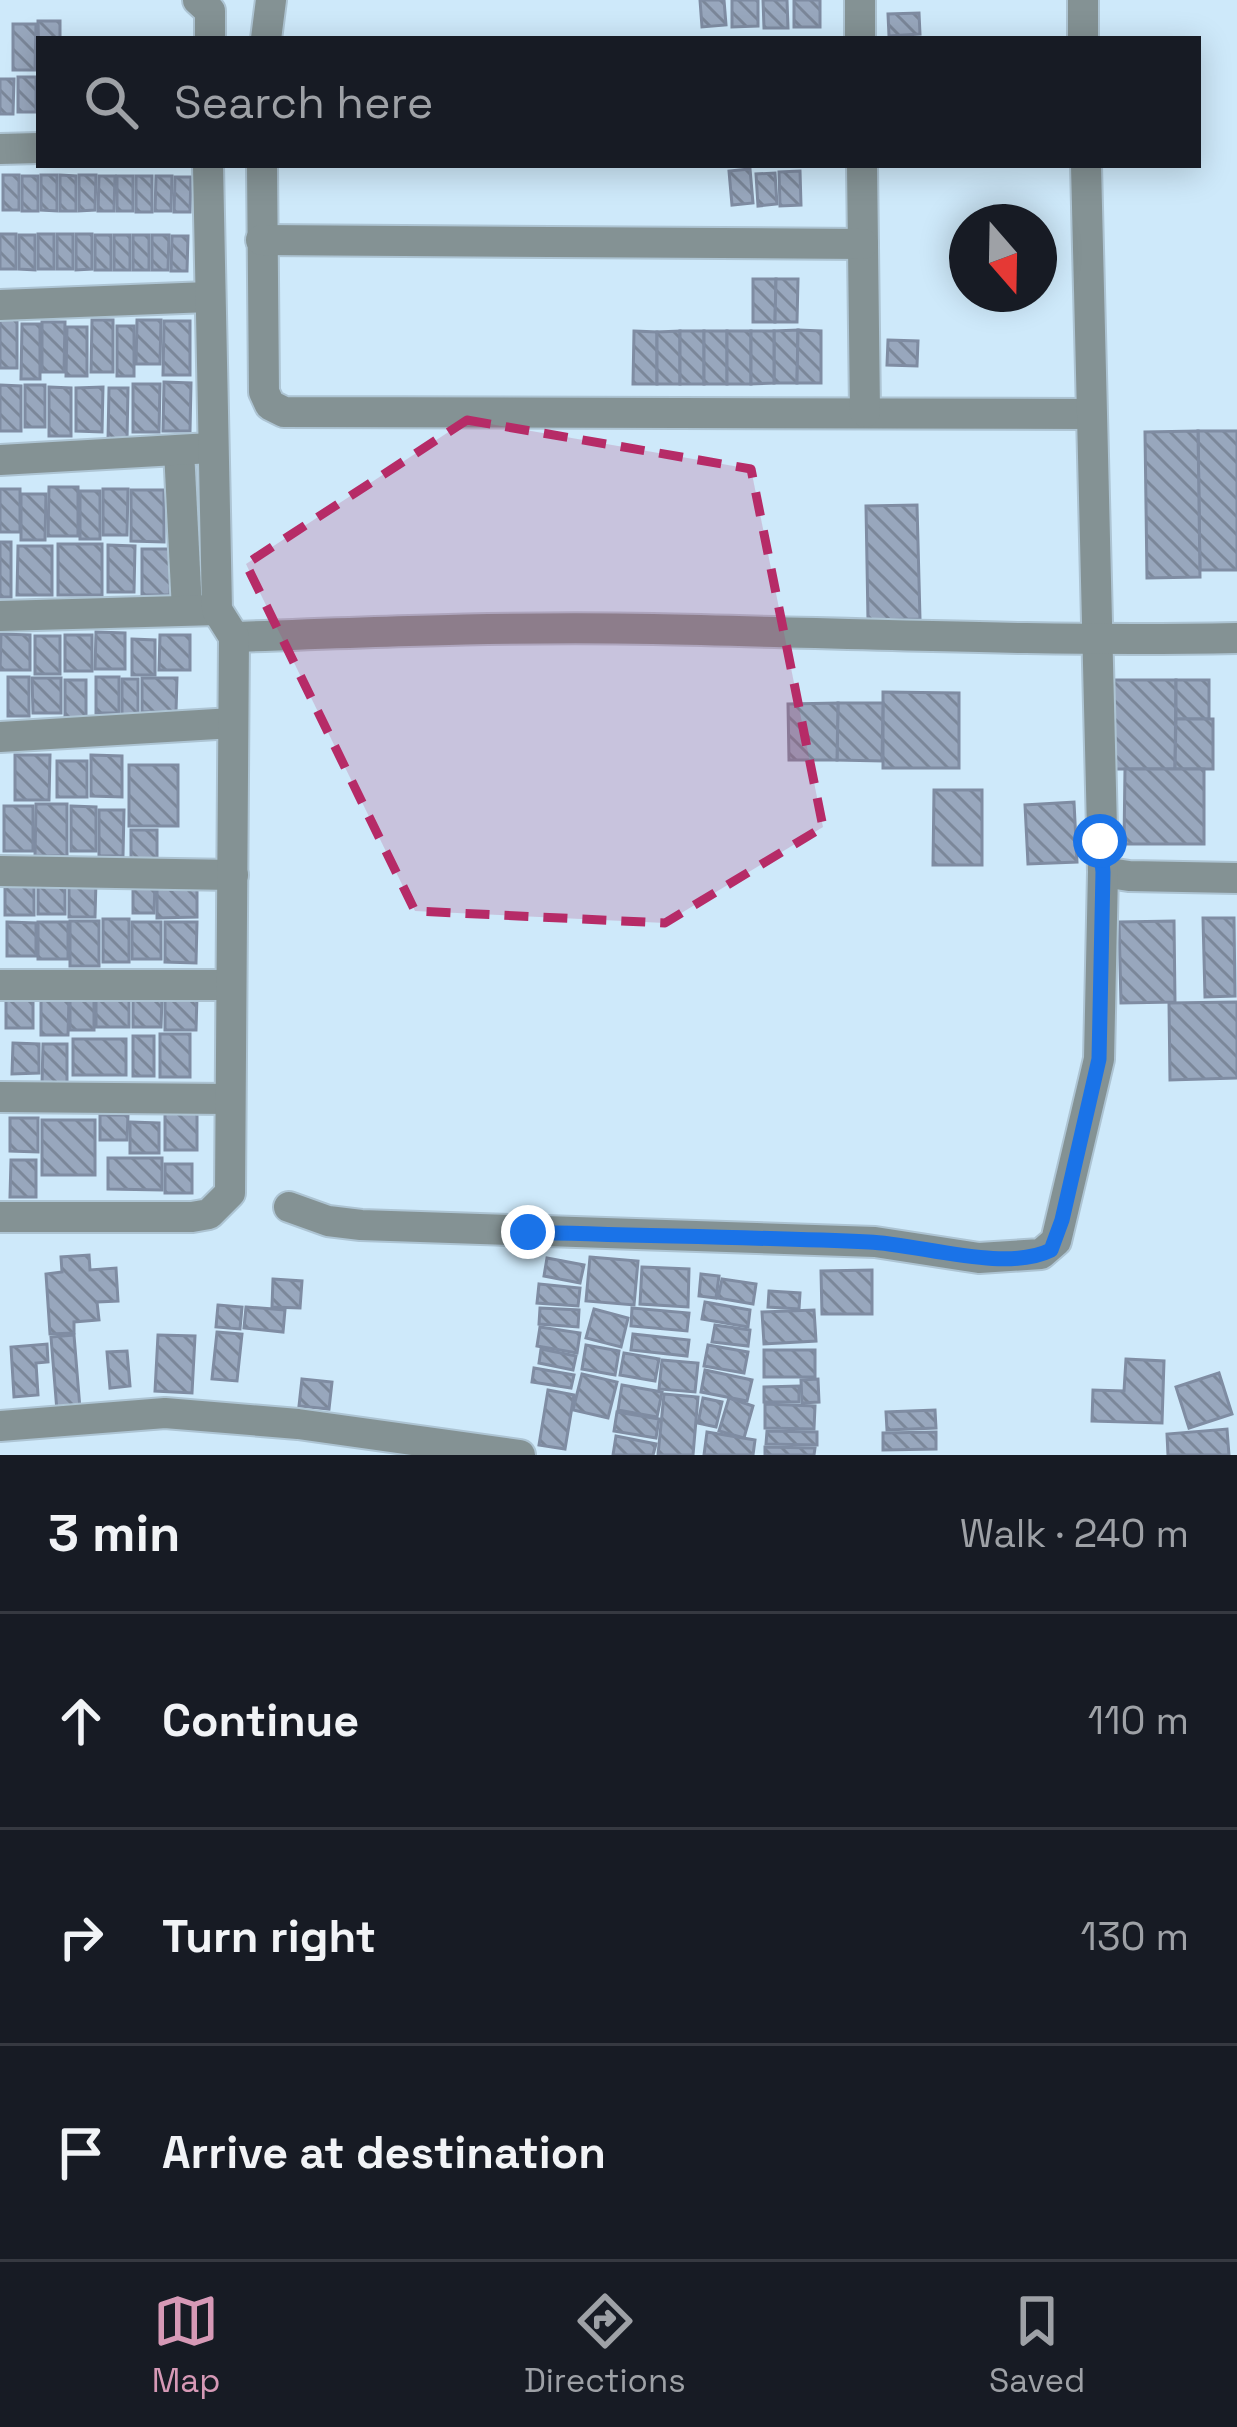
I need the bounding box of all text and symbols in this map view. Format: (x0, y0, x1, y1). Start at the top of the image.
search box (36, 36, 1201, 168)
icon: search (78, 69, 144, 135)
text: Search here (174, 74, 433, 131)
north arrow (949, 204, 1057, 312)
route start (1073, 814, 1127, 868)
route end (501, 1205, 555, 1259)
text: 3 min (48, 1501, 181, 1566)
text: Walk · 240 m (960, 1509, 1189, 1558)
icon: ahead (48, 1688, 114, 1754)
text: Continue (162, 1692, 359, 1749)
text: 110 m (1088, 1696, 1189, 1745)
icon: right (48, 1904, 114, 1970)
text: Turn right (162, 1908, 376, 1965)
text: 130 m (1081, 1912, 1189, 1961)
icon: arrive (48, 2120, 114, 2186)
text: Arrive at destination (162, 2124, 606, 2181)
tab: Map (152, 2288, 220, 2402)
tab: Directions (524, 2288, 686, 2402)
tab: Saved (989, 2288, 1085, 2402)

